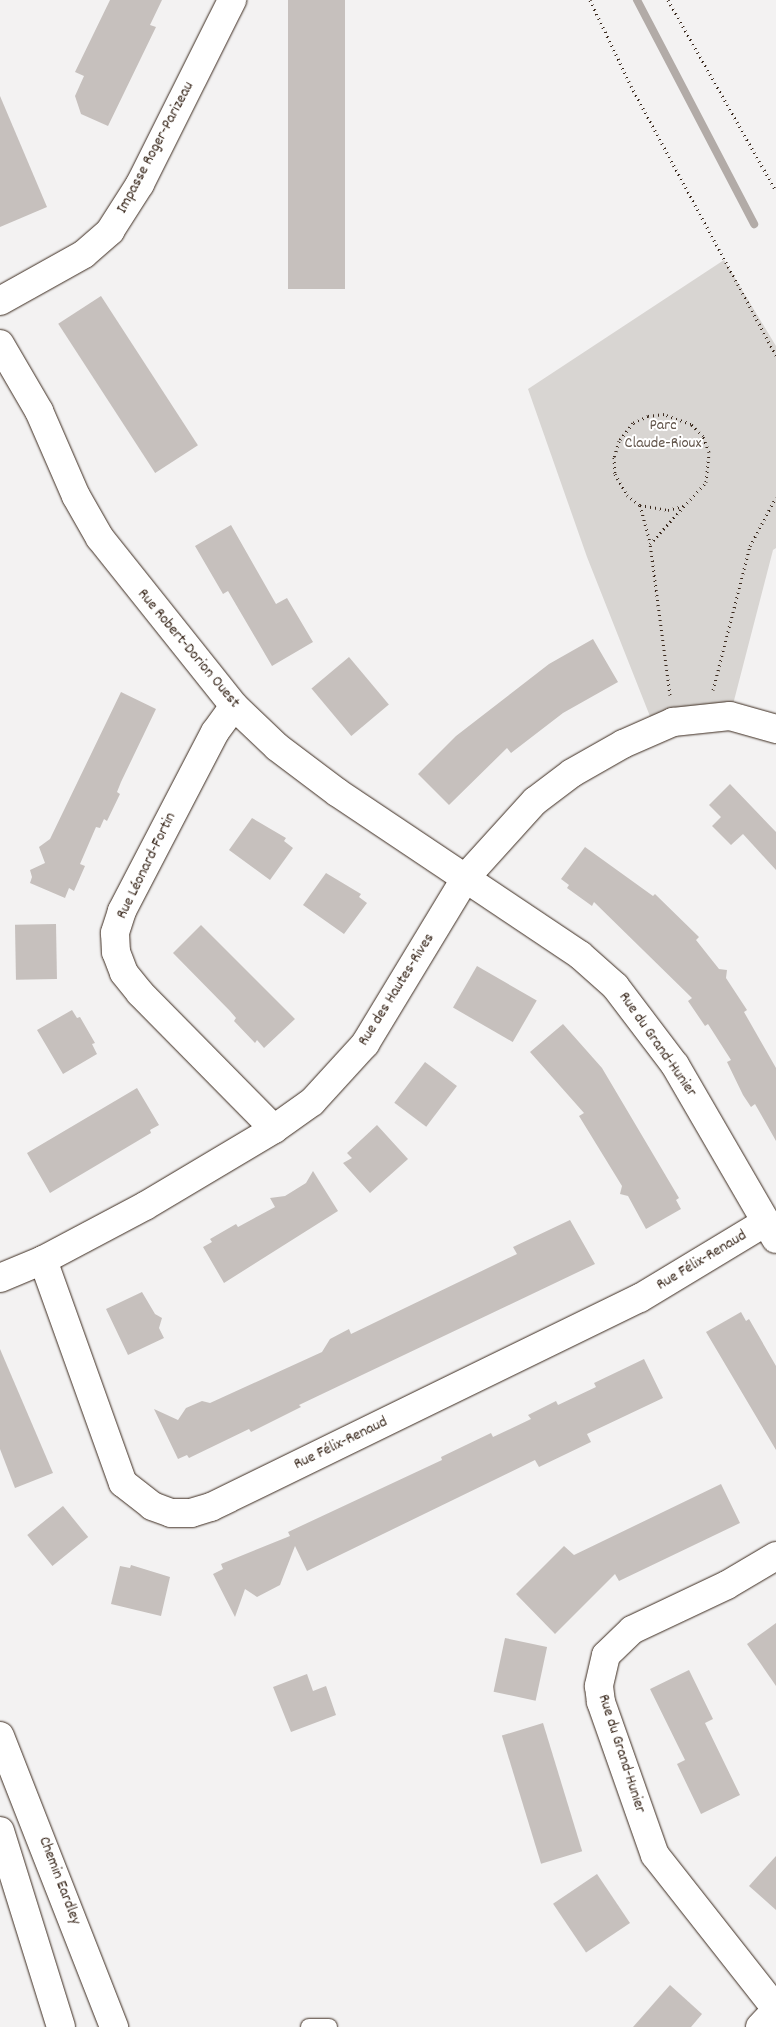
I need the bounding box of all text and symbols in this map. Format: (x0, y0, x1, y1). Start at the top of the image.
street label: Impasse Roger-Parizeau (113, 79, 199, 217)
park label: Parc Claude-Rioux (625, 416, 701, 454)
street label: Rue Robert-Dorion Ouest (133, 585, 243, 713)
street label: Rue Léonard-Fortin (113, 810, 181, 922)
street label: Rue des Hautes-Rives (355, 930, 439, 1050)
street label: Rue du Grand-Hunier (614, 989, 700, 1101)
street label: Rue Félix-Renaud (653, 1227, 751, 1295)
street label: Rue Félix-Renaud (291, 1413, 391, 1475)
street label: Rue du Grand-Hunier (593, 1692, 649, 1816)
street label: Chemin Eardley (33, 1834, 85, 1928)

